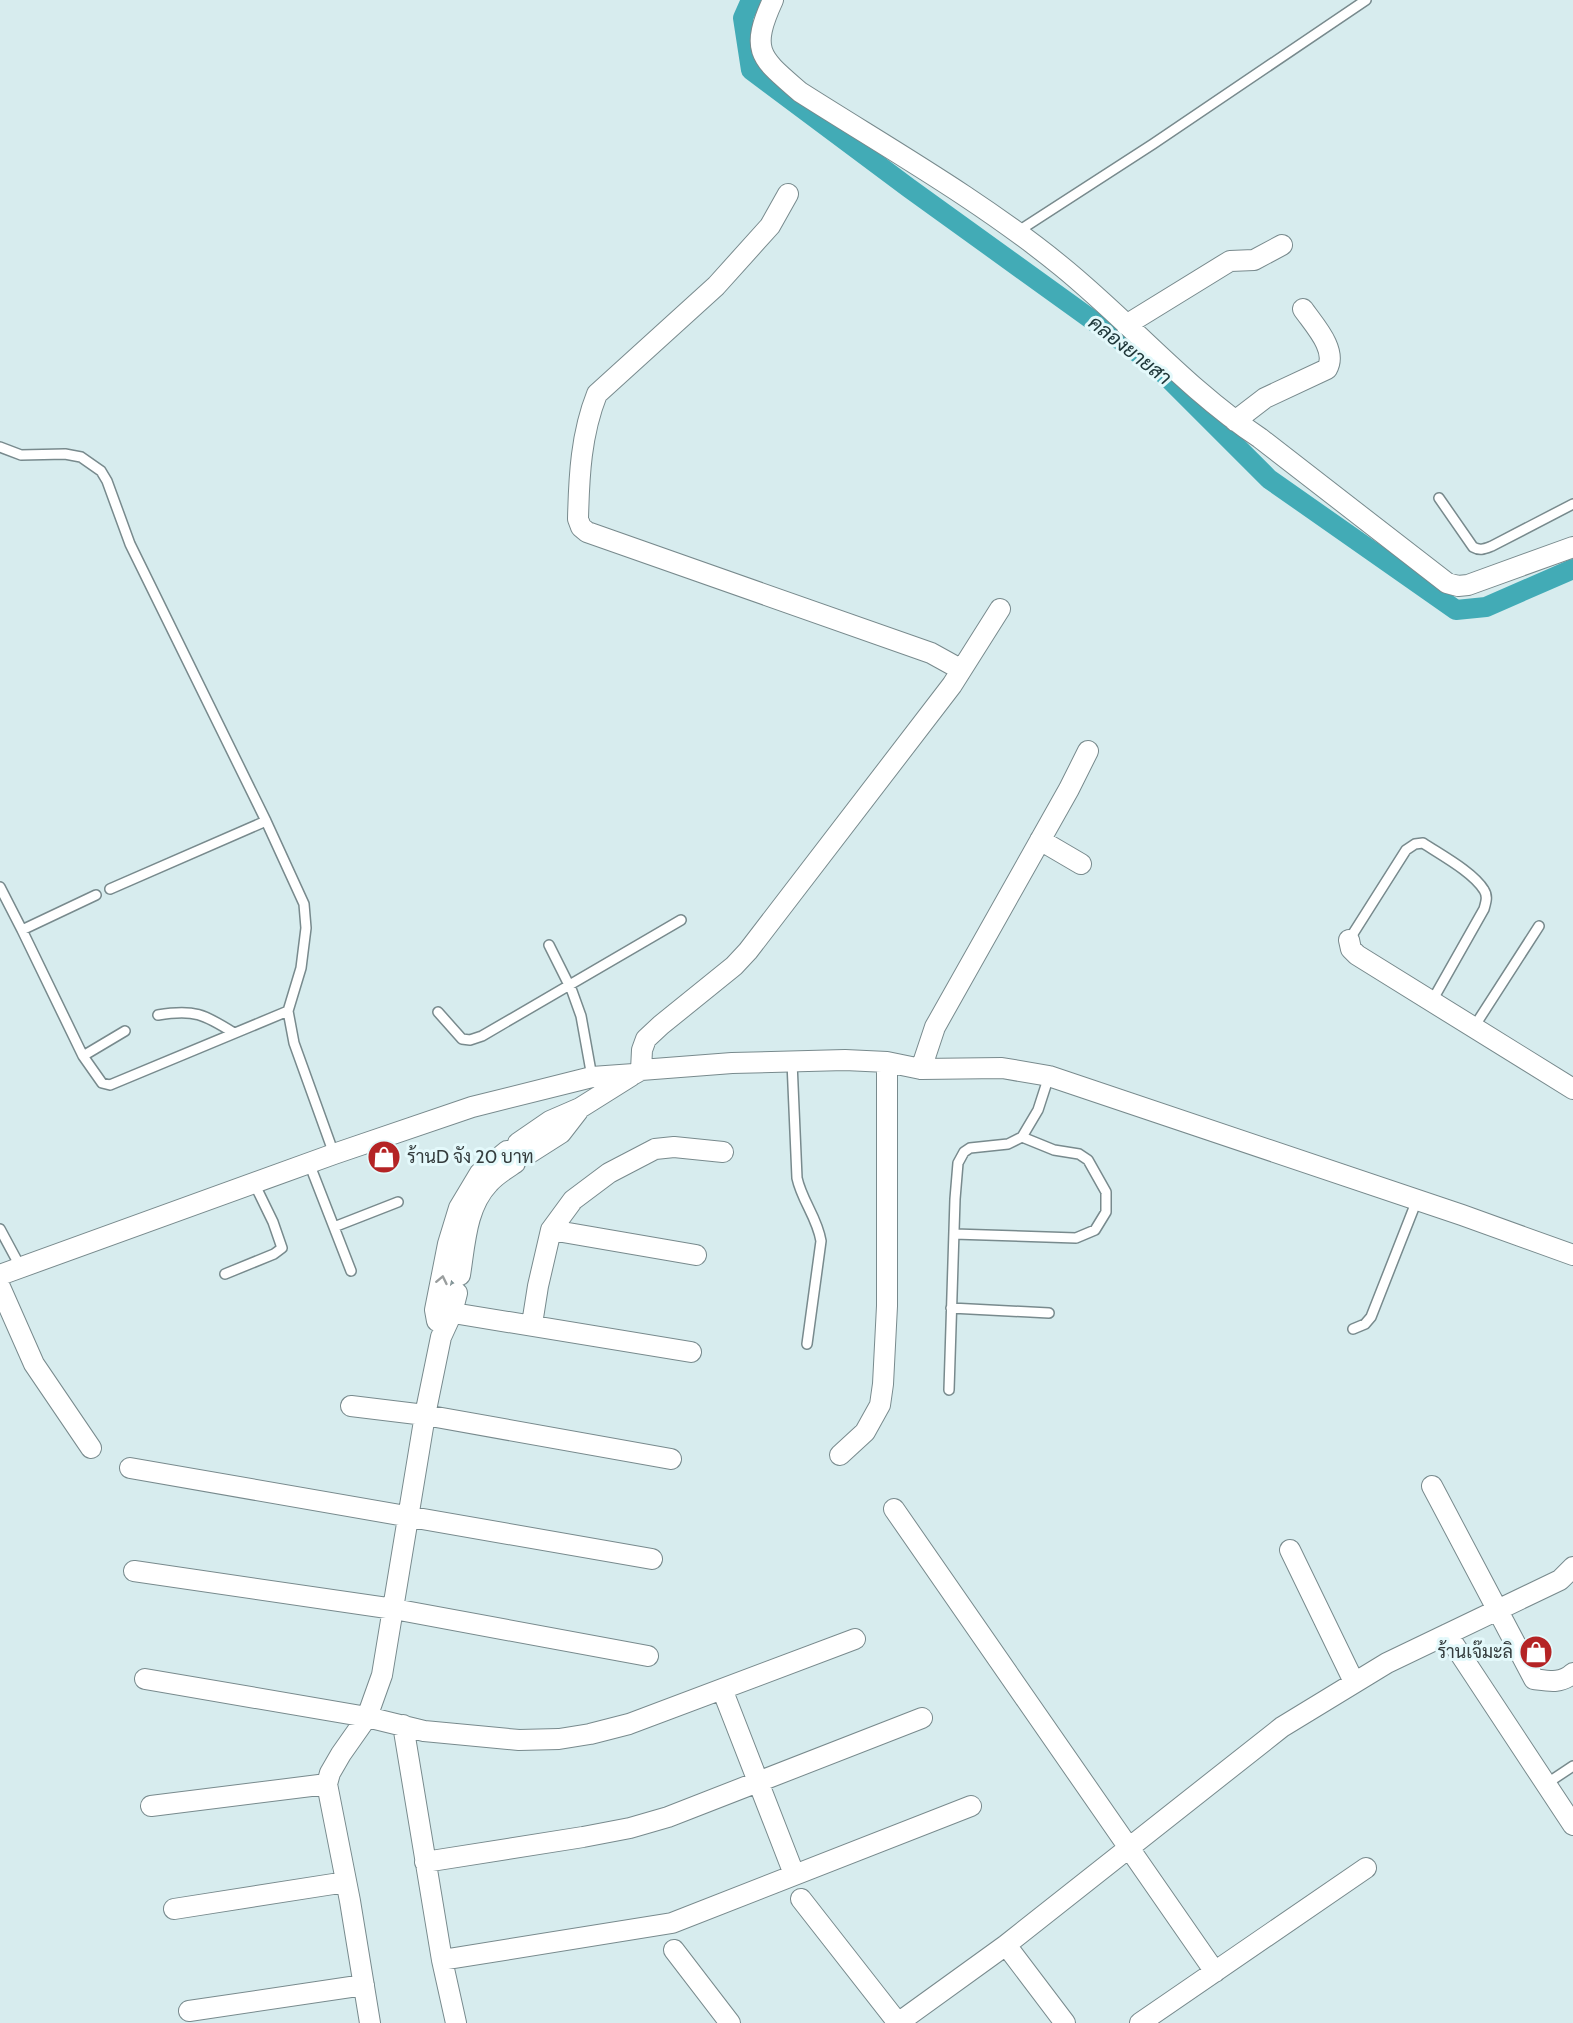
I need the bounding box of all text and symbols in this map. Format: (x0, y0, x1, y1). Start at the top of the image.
water label: คลองยายสา (1084, 310, 1176, 390)
shop icon: ร้านD จัง 20 บาท (366, 1139, 402, 1175)
place label: ร้านD จัง 20 บาท (407, 1145, 534, 1168)
one-way arrow (434, 1276, 447, 1286)
shop icon: ร้านเจ๊มะลิ (1518, 1634, 1554, 1670)
place label: ร้านเจ๊มะลิ (1437, 1640, 1513, 1663)

